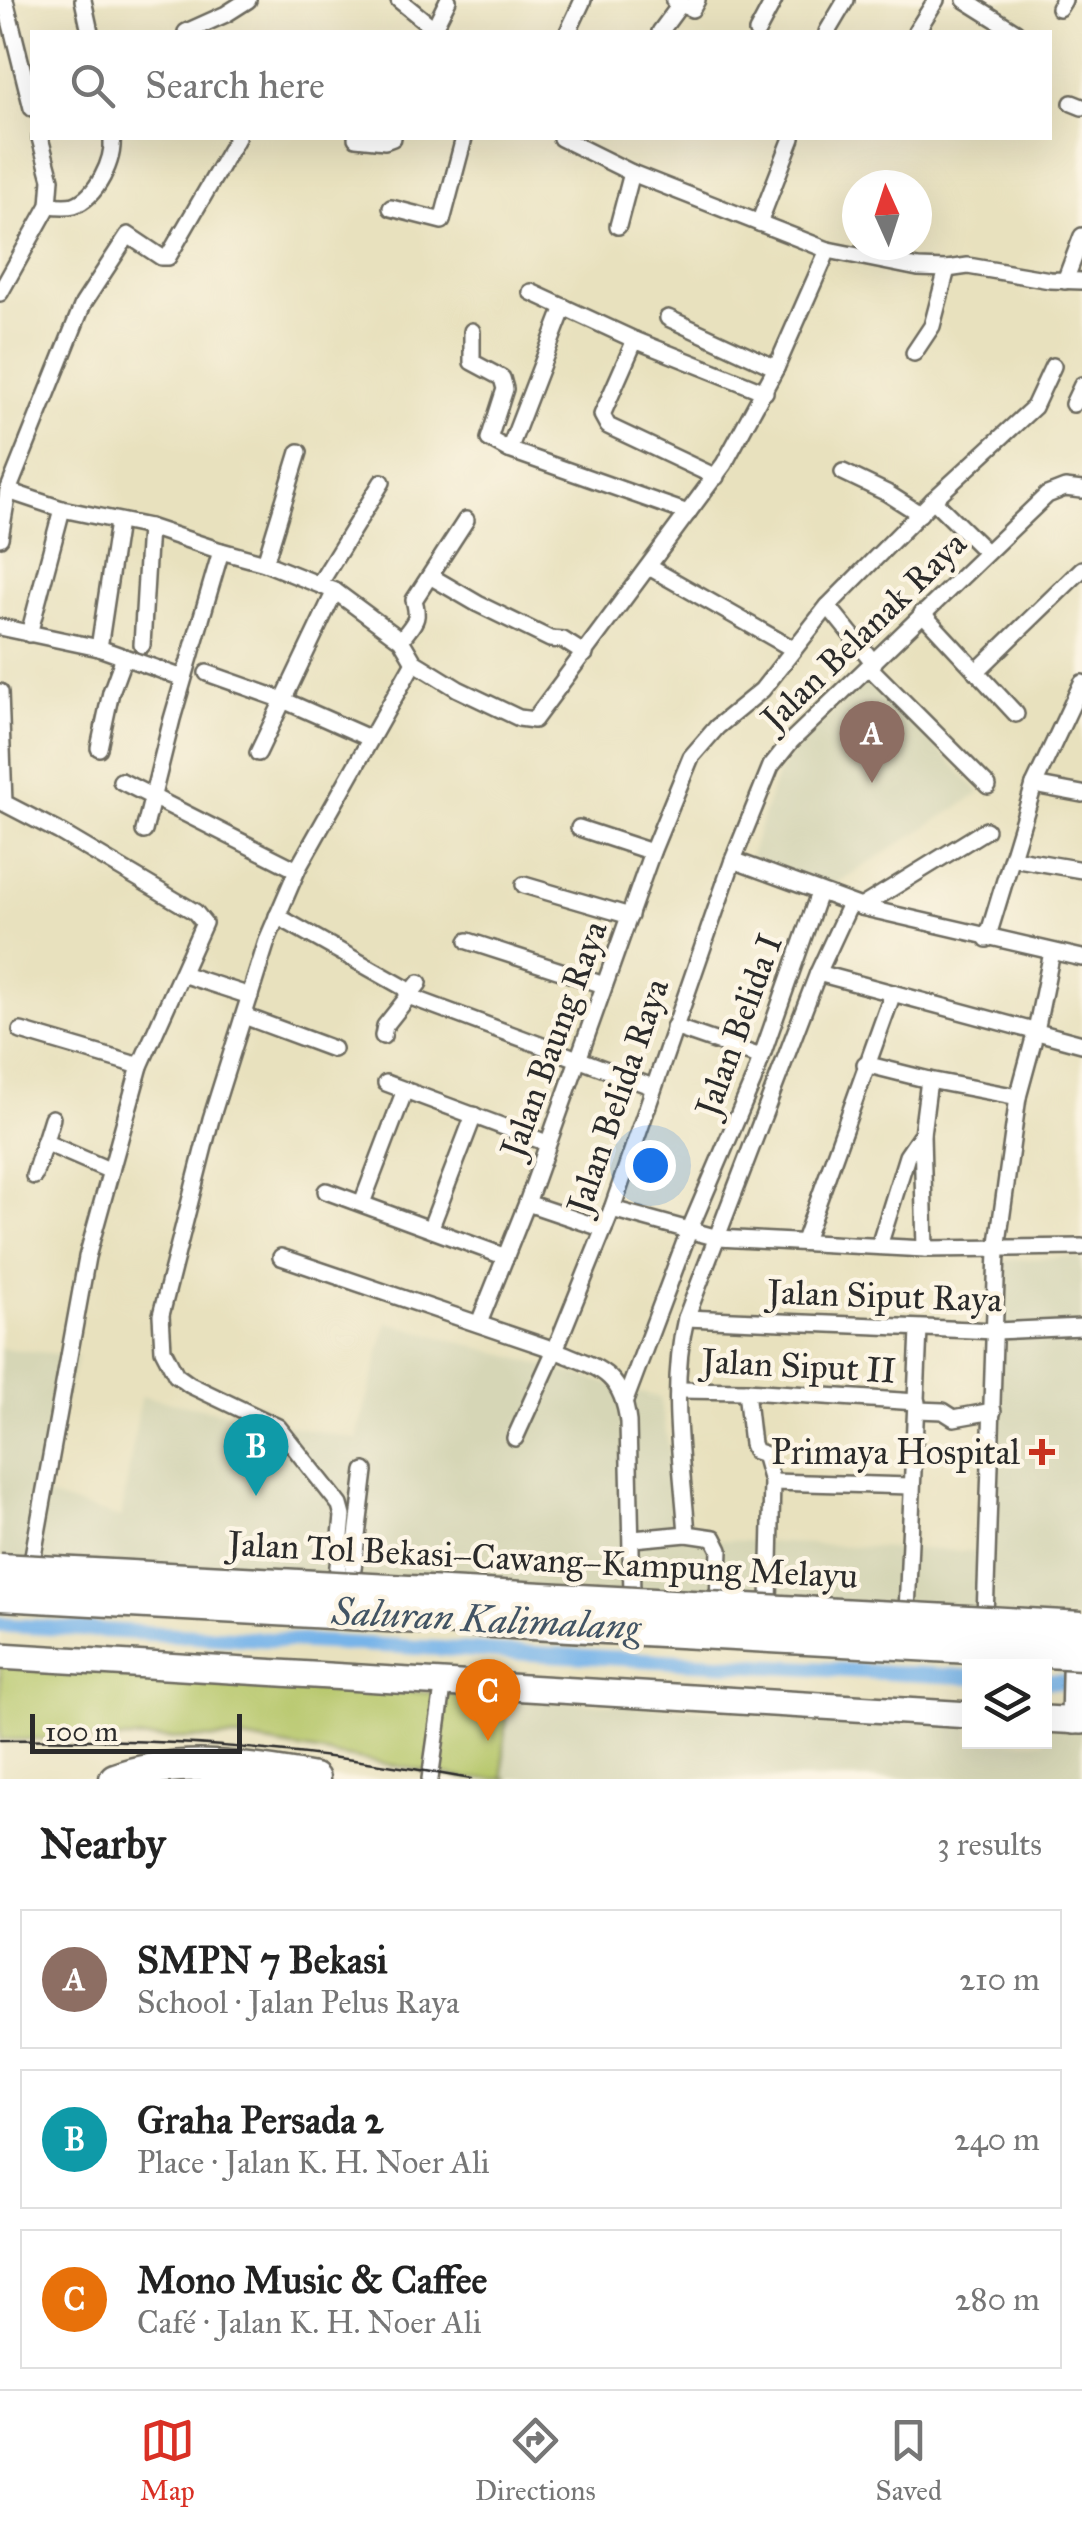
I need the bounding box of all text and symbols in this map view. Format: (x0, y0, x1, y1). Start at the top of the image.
search box (30, 30, 1052, 140)
icon: search (65, 58, 120, 113)
text: Search here (145, 62, 325, 108)
north arrow (842, 170, 932, 260)
street label: Jalan Belanak Raya (750, 522, 976, 742)
pin: A (840, 700, 904, 783)
street label: Jalan Baung Raya (490, 915, 617, 1167)
street label: Jalan Belida I (685, 928, 792, 1126)
street label: Jalan Belida Raya (556, 973, 678, 1223)
your location (625, 1140, 676, 1191)
street label: Jalan Siput Raya (763, 1270, 1003, 1322)
street label: Jalan Siput II (697, 1339, 897, 1393)
pin: B (224, 1414, 288, 1496)
place label: Primaya Hospital (771, 1431, 1021, 1474)
marker: Primaya Hospital (1029, 1439, 1055, 1465)
street label: Jalan Tol Bekasi–Cawang–Kampung Melayu (223, 1522, 859, 1598)
water label: Saluran Kalimalang (330, 1588, 644, 1650)
pin: C (456, 1658, 520, 1741)
map controls (962, 1659, 1052, 1749)
button: layers (962, 1659, 1052, 1749)
scale bar (30, 1709, 242, 1754)
text: 100 m (45, 1714, 118, 1749)
text: Nearby (40, 1818, 165, 1870)
text: 3 results (937, 1825, 1042, 1864)
text: SMPN 7 Bekasi (137, 1937, 387, 1983)
text: A (64, 1960, 85, 1999)
text: 210 m (959, 1960, 1040, 1999)
text: School · Jalan Pelus Raya (137, 1983, 460, 2022)
text: Graha Persada 2 (137, 2097, 383, 2143)
text: B (64, 2120, 85, 2159)
text: 240 m (954, 2120, 1040, 2159)
text: Place · Jalan K. H. Noer Ali (137, 2143, 490, 2182)
text: Mono Music & Caffee (137, 2257, 487, 2303)
text: C (64, 2280, 85, 2319)
text: 280 m (955, 2280, 1040, 2319)
text: Café · Jalan K. H. Noer Ali (137, 2303, 481, 2342)
tab: Map (140, 2413, 195, 2508)
tab: Directions (475, 2413, 596, 2508)
tab: Saved (876, 2413, 942, 2508)

